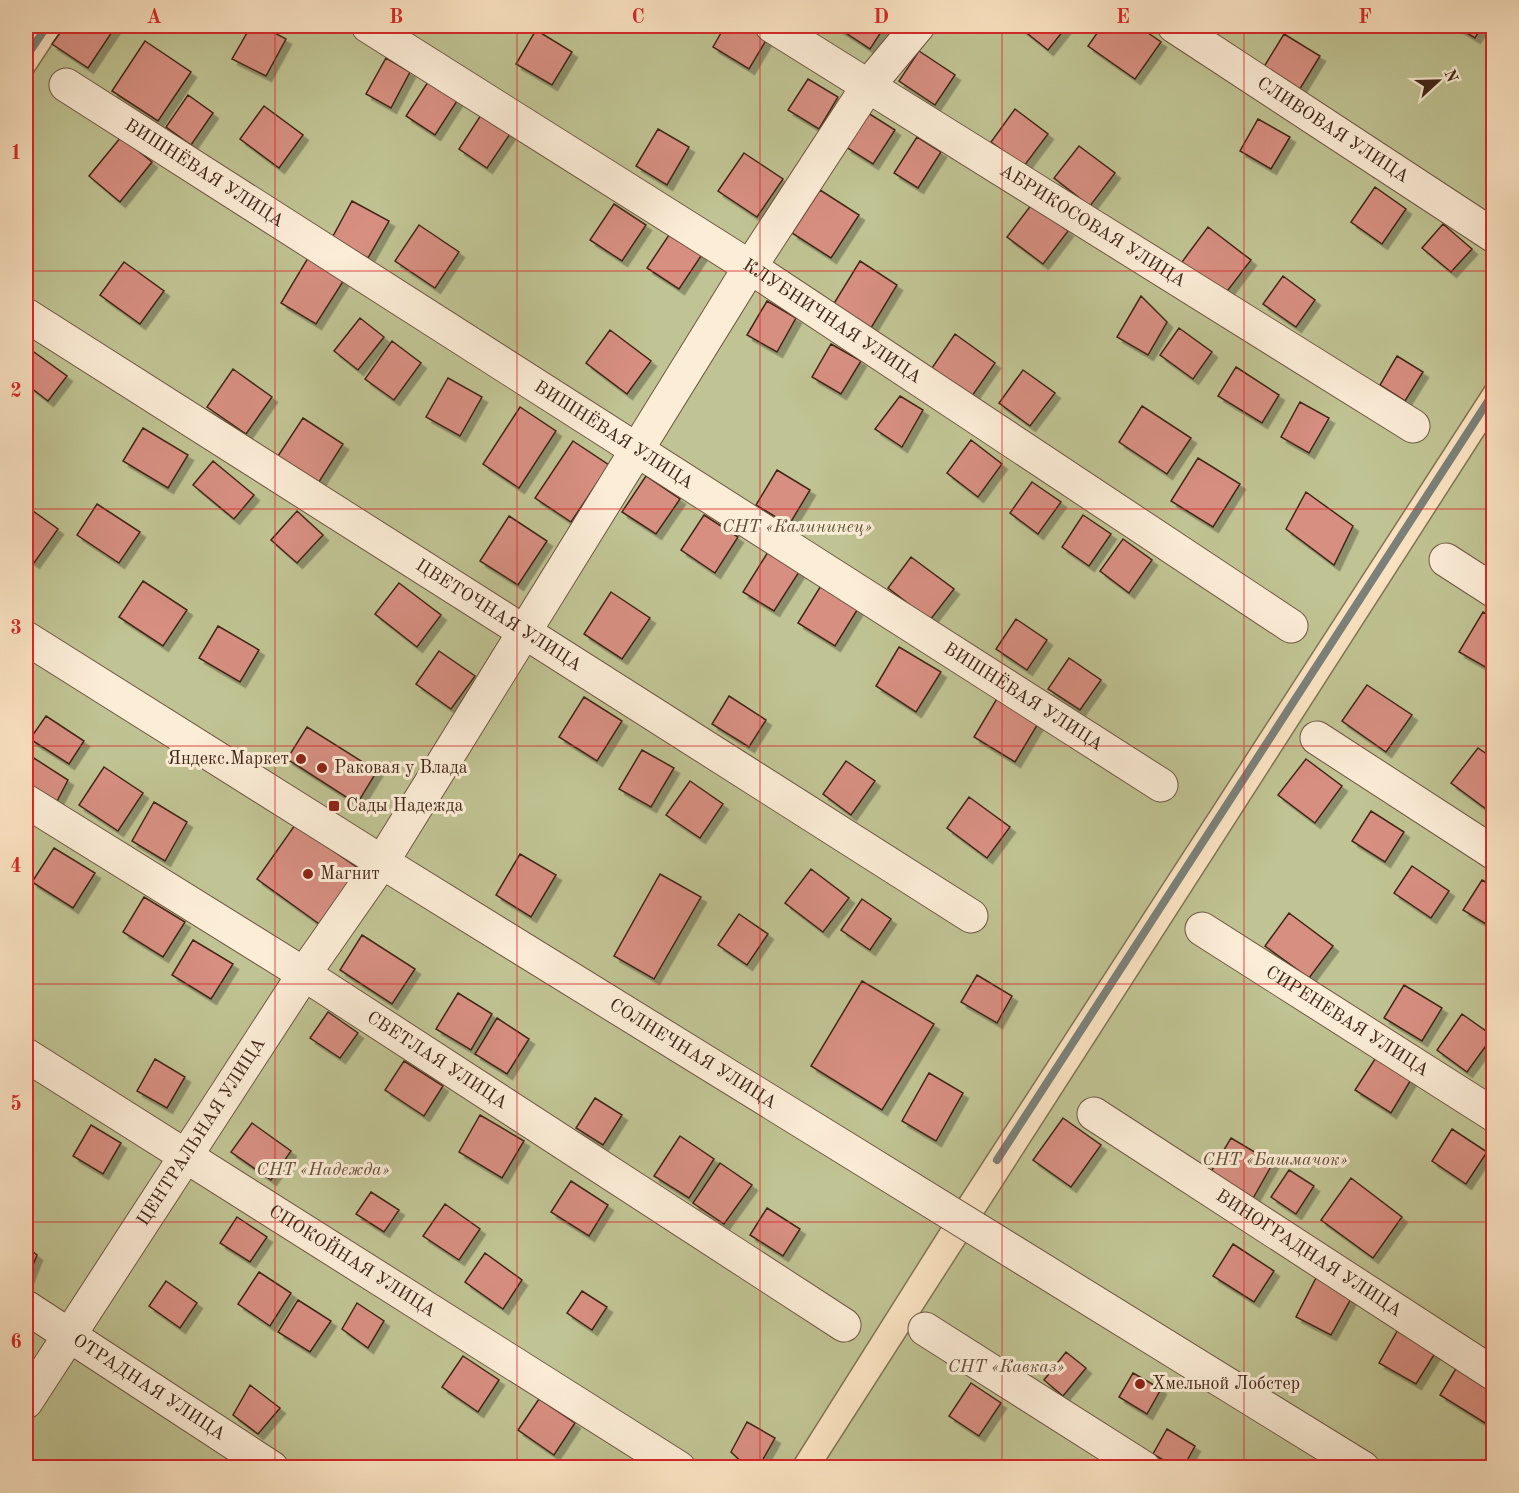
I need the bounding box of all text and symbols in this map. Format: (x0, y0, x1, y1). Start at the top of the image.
text: A (146, 8, 162, 28)
text: B (389, 8, 403, 28)
text: C (631, 8, 645, 28)
text: D (873, 8, 889, 28)
text: E (1116, 8, 1130, 28)
text: F (1358, 8, 1372, 28)
north arrow (1408, 51, 1468, 111)
text: N (1440, 67, 1460, 86)
street label: СЛИВОВАЯ УЛИЦА (1254, 74, 1412, 187)
street label: ВИШНЁВАЯ УЛИЦА (121, 116, 287, 231)
text: 1 (10, 144, 22, 164)
street label: АБРИКОСОВАЯ УЛИЦА (997, 161, 1189, 291)
street label: КЛУБНИЧНАЯ УЛИЦА (740, 256, 925, 387)
street label: ВИШНЁВАЯ УЛИЦА (531, 378, 697, 493)
text: 2 (10, 382, 22, 402)
park label: СНТ «Калининец» (722, 518, 872, 536)
street label: ЦВЕТОЧНАЯ УЛИЦА (412, 556, 585, 675)
text: 3 (10, 619, 22, 639)
street label: ВИШНЁВАЯ УЛИЦА (940, 639, 1106, 754)
place label: Яндекс.Маркет (168, 750, 289, 768)
marker: Яндекс.Маркет (294, 752, 308, 766)
place label: Раковая у Влада (334, 759, 468, 777)
marker: Раковая у Влада (315, 761, 329, 775)
place label: Сады Надежда (346, 797, 464, 815)
marker: Сады Надежда (327, 799, 341, 813)
text: 4 (10, 857, 22, 877)
place label: Магнит (320, 865, 380, 883)
marker: Магнит (301, 867, 315, 881)
street label: СИРЕНЕВАЯ УЛИЦА (1262, 963, 1432, 1080)
street label: СОЛНЕЧНАЯ УЛИЦА (606, 996, 780, 1113)
street label: СВЕТЛАЯ УЛИЦА (363, 1008, 511, 1113)
street label: ЦЕНТРАЛЬНАЯ УЛИЦА (134, 1035, 269, 1229)
text: 5 (10, 1094, 22, 1115)
park label: СНТ «Башмачок» (1202, 1151, 1348, 1169)
park label: СНТ «Надежда» (256, 1161, 390, 1179)
street label: ВИНОГРАДНАЯ УЛИЦА (1212, 1187, 1405, 1321)
street label: СПОКОЙНАЯ УЛИЦА (266, 1202, 439, 1321)
street label: ОТРАДНАЯ УЛИЦА (69, 1331, 229, 1444)
text: 6 (10, 1333, 22, 1353)
park label: СНТ «Кавказ» (948, 1358, 1064, 1376)
place label: Хмельной Лобстер (1152, 1375, 1300, 1393)
marker: Хмельной Лобстер (1133, 1377, 1147, 1391)

